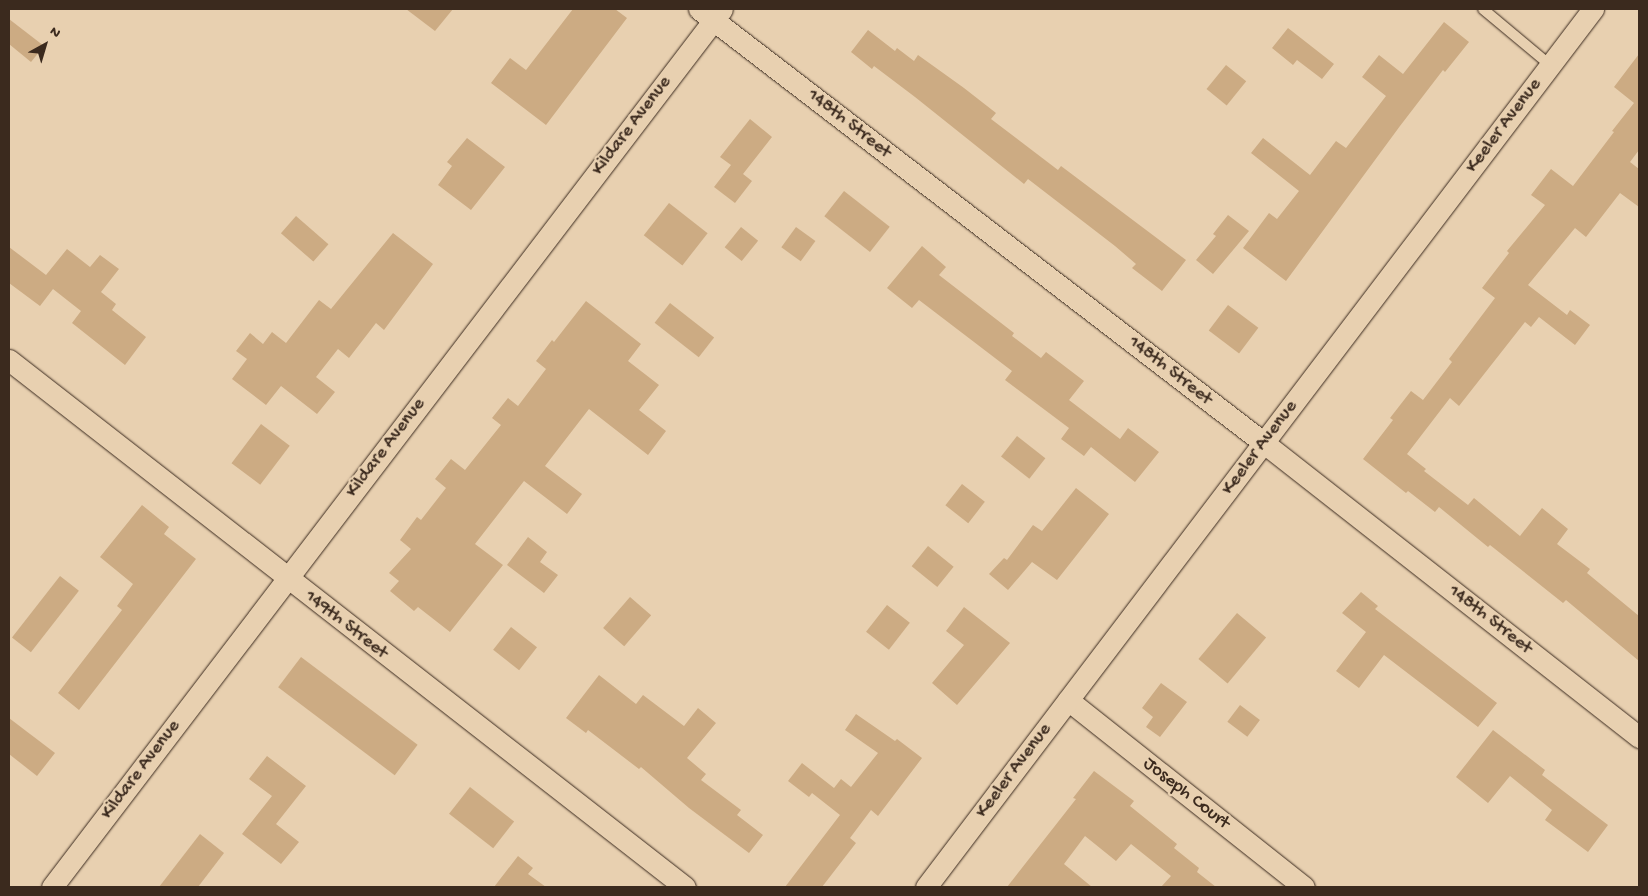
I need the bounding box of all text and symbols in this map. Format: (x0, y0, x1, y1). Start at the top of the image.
north arrow (20, 20, 70, 70)
text: N (46, 23, 64, 42)
street label: Kildare Avenue (587, 72, 677, 180)
street label: Keeler Avenue (1461, 74, 1547, 178)
street label: 148th Street (803, 84, 895, 164)
street label: 148th Street (1124, 331, 1216, 411)
street label: Kildare Avenue (341, 394, 431, 502)
street label: Keeler Avenue (1217, 396, 1303, 500)
street label: 148th Street (1444, 580, 1536, 660)
street label: 149th Street (300, 585, 392, 665)
street label: Kildare Avenue (96, 716, 186, 824)
street label: Keeler Avenue (971, 719, 1057, 823)
street label: Joseph Court (1138, 753, 1234, 835)

